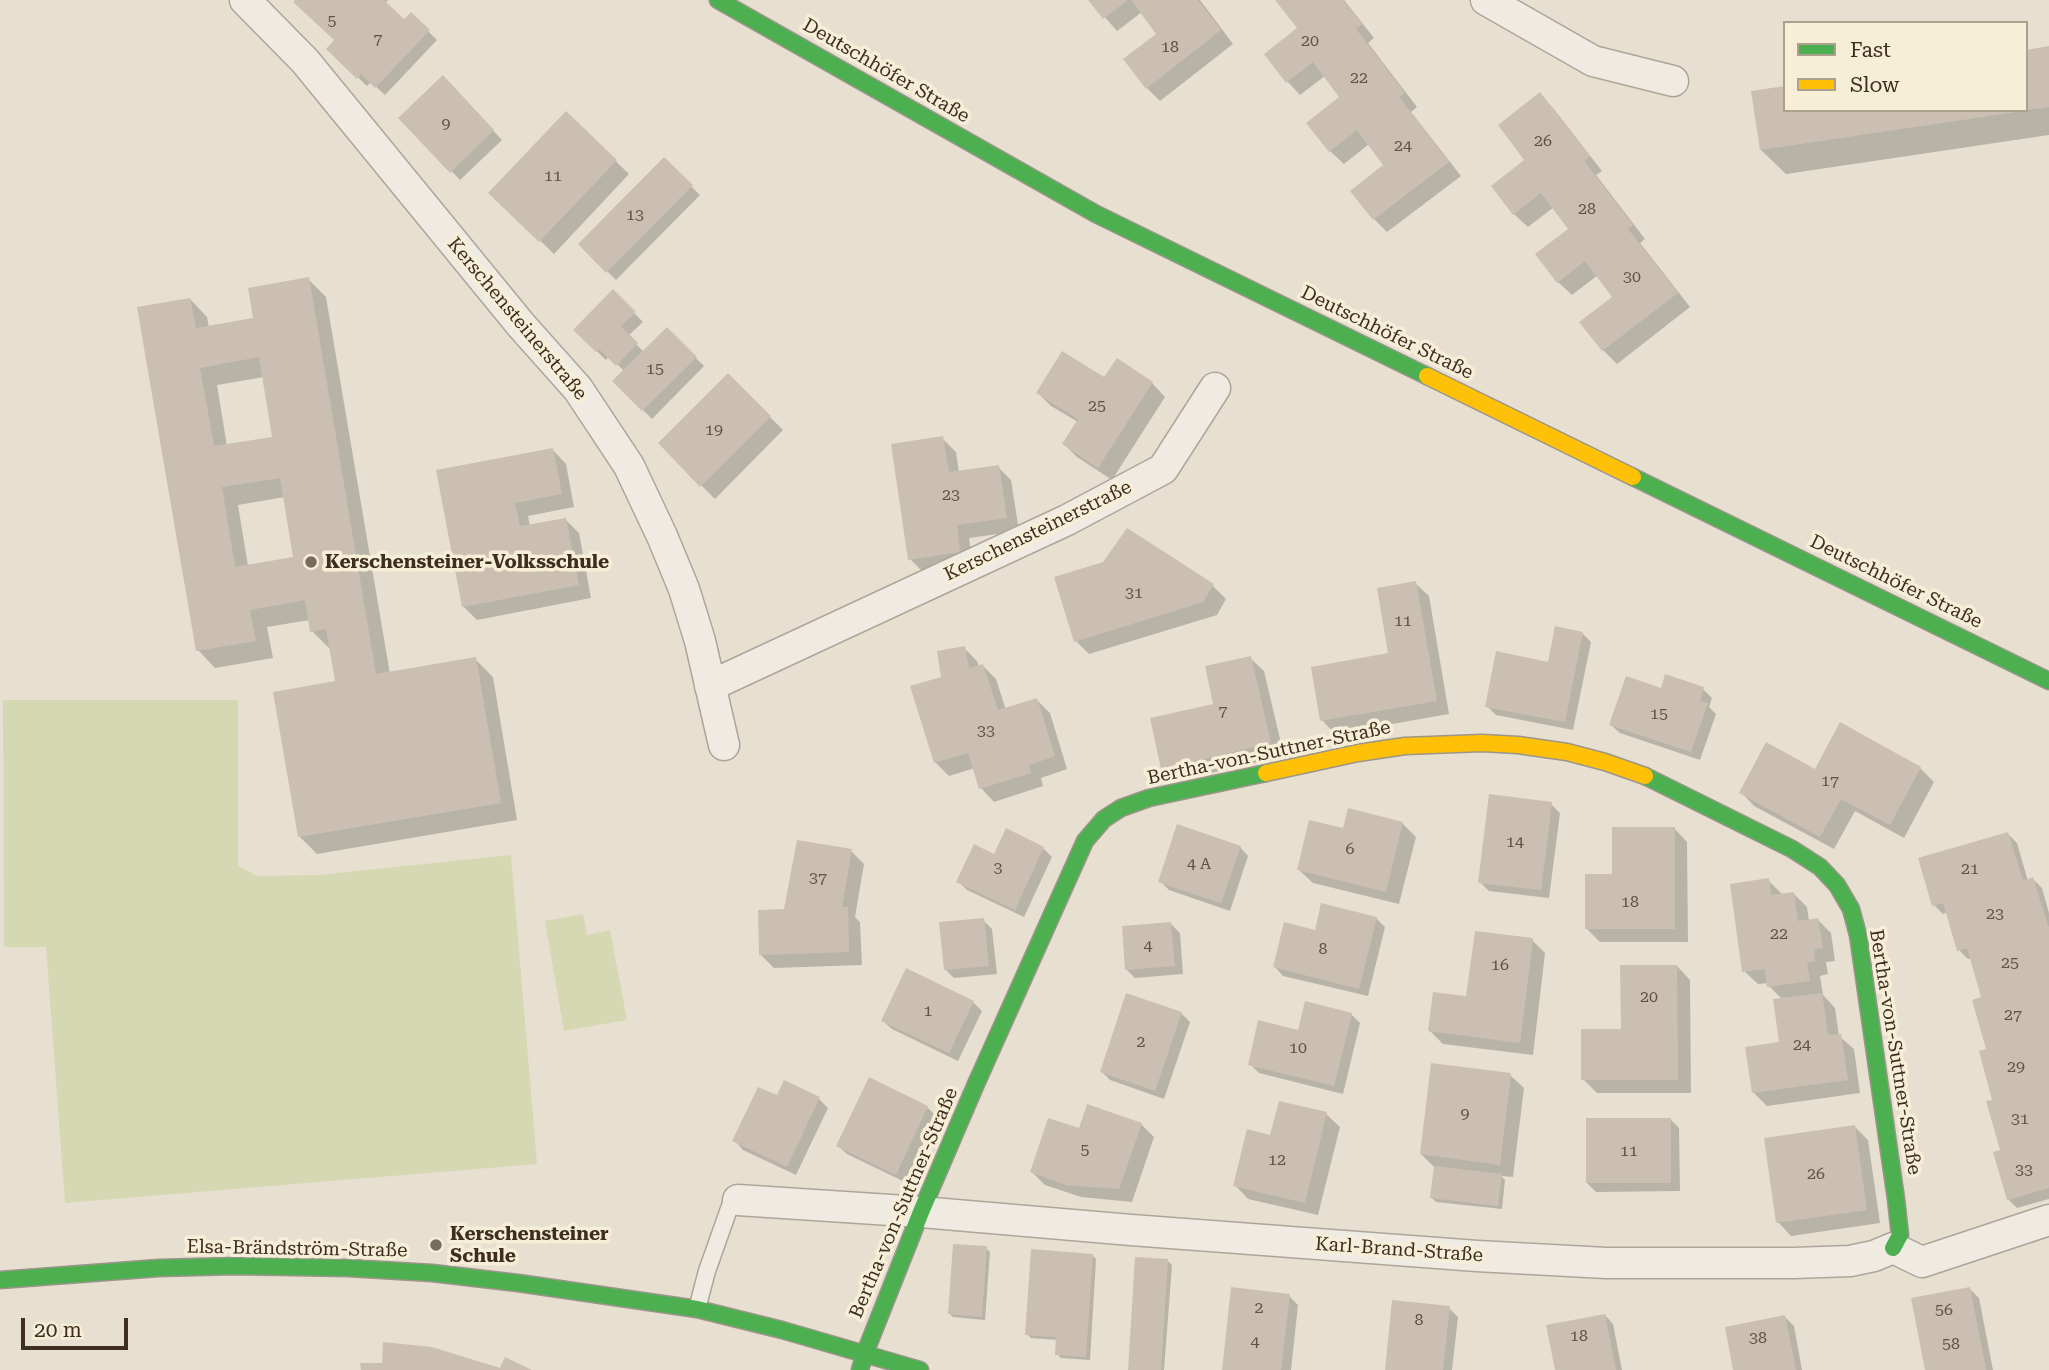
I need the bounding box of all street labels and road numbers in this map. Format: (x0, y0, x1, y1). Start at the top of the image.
street label: Deutschhöfer Straße (799, 14, 973, 128)
street label: Kerschensteinerstraße (442, 233, 592, 405)
street label: Deutschhöfer Straße (1297, 281, 1477, 385)
street label: Kerschensteinerstraße (941, 476, 1135, 586)
street label: Deutschhöfer Straße (1806, 530, 1986, 634)
street label: Bertha-von-Suttner-Straße (1145, 716, 1393, 790)
street label: Bertha-von-Suttner-Straße (1864, 928, 1926, 1176)
street label: Bertha-von-Suttner-Straße (845, 1084, 963, 1322)
street label: Karl-Brand-Straße (1314, 1233, 1484, 1267)
street label: Elsa-Brändström-Straße (186, 1236, 408, 1262)

